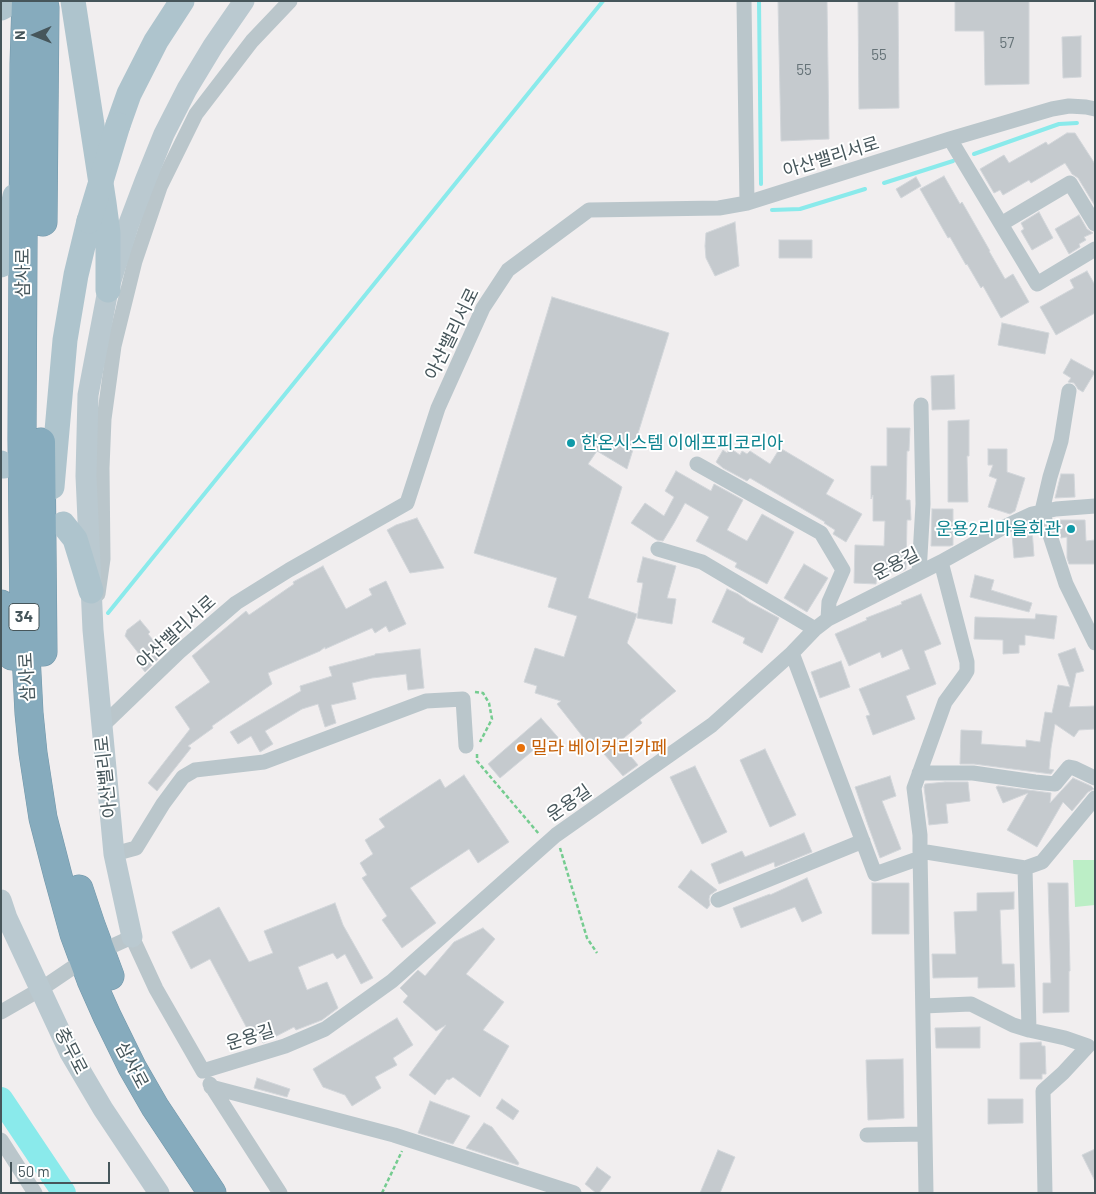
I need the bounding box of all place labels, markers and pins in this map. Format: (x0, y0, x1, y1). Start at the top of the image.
place label: 한온시스템 이에프피코리아 (581, 432, 783, 454)
marker: 한온시스템 이에프피코리아 (565, 437, 577, 449)
place label: 운용2리마을회관 (935, 518, 1061, 540)
marker: 운용2리마을회관 (1065, 523, 1077, 535)
place label: 밀라 베이커리카페 (531, 737, 667, 759)
marker: 밀라 베이커리카페 (515, 742, 527, 754)

